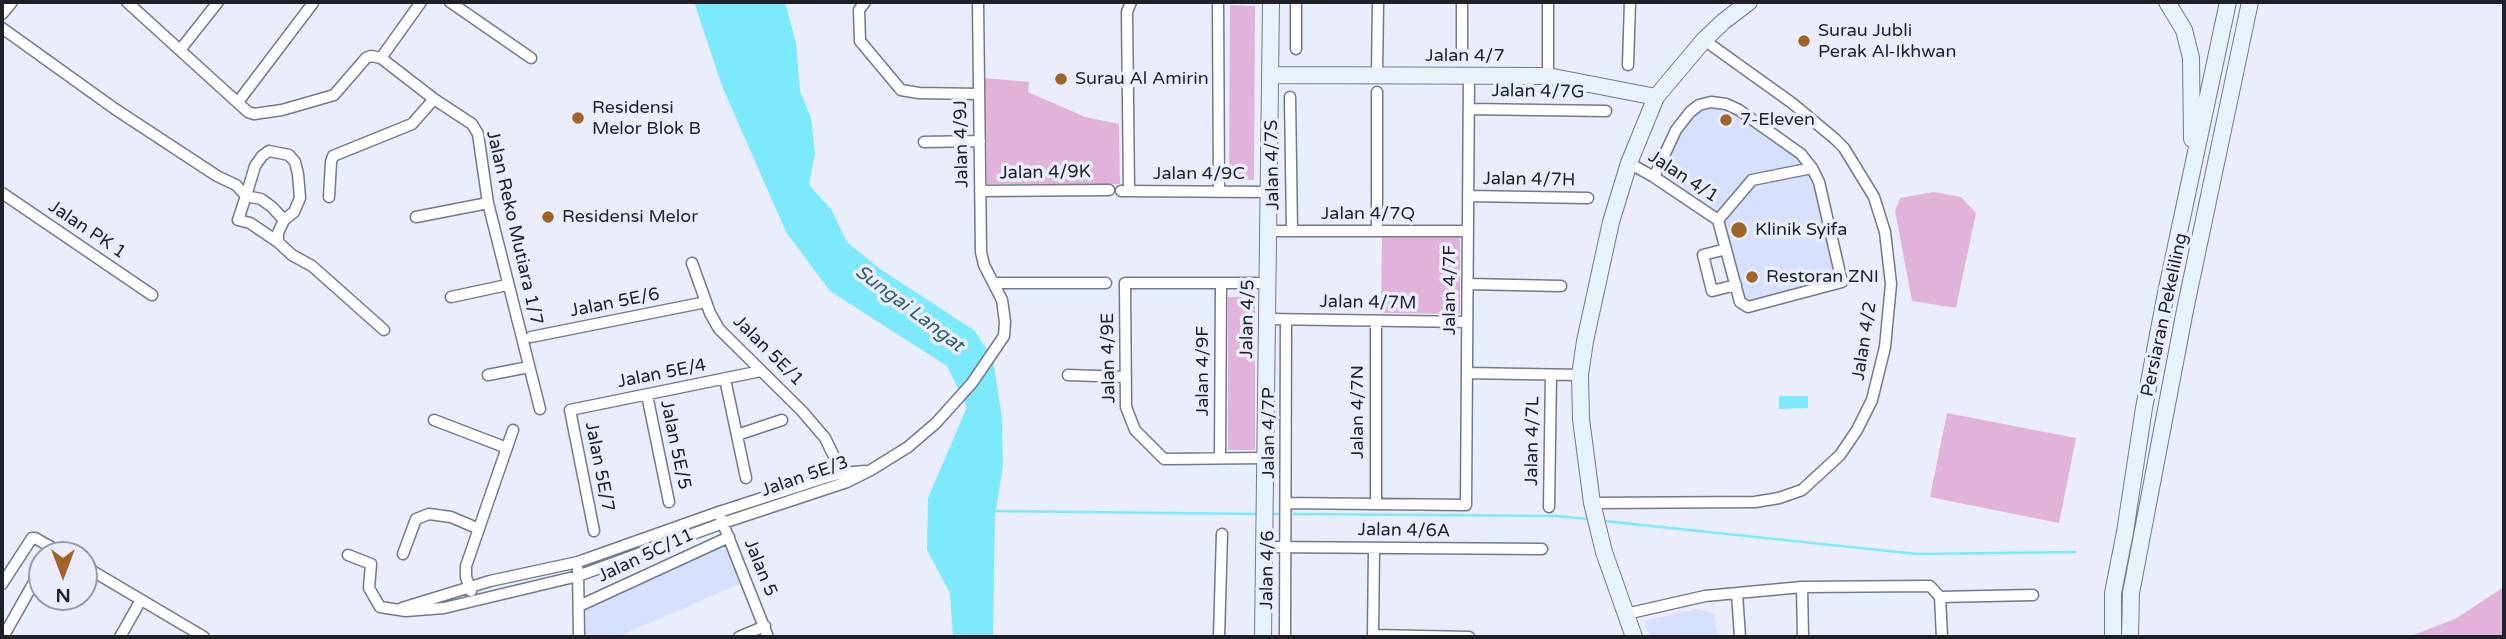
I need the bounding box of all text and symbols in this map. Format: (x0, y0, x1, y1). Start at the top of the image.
place label: Surau Jubli Perak Al-Ikhwan (1818, 20, 1956, 62)
marker: Surau Jubli Perak Al-Ikhwan (1796, 33, 1812, 49)
street label: Jalan 4/7 (1425, 45, 1505, 67)
place label: Surau Al Amirin (1075, 68, 1209, 90)
marker: Surau Al Amirin (1053, 71, 1069, 87)
street label: Jalan 4/7G (1491, 80, 1585, 104)
place label: Residensi Melor Blok B (592, 97, 701, 140)
street label: Jalan 4/9J (950, 100, 974, 188)
place label: 7-Eleven (1740, 109, 1815, 131)
marker: Residensi Melor Blok B (570, 110, 586, 126)
marker: 7-Eleven (1718, 112, 1734, 128)
street label: Jalan 4/7S (1261, 120, 1285, 210)
street label: Jalan Reko Mutiara 1/7 (481, 129, 547, 327)
street label: Jalan 4/1 (1644, 146, 1722, 208)
street label: Jalan 4/9K (999, 161, 1091, 185)
street label: Jalan 4/9C (1153, 163, 1245, 185)
street label: Jalan 4/7H (1482, 168, 1576, 192)
street label: Jalan PK 1 (44, 196, 130, 264)
street label: Jalan 4/7Q (1321, 203, 1415, 225)
place label: Residensi Melor (562, 206, 698, 228)
marker: Residensi Melor (540, 209, 556, 225)
place label: Klinik Syifa (1755, 219, 1847, 241)
marker: Klinik Syifa (1729, 220, 1749, 240)
street label: Persiaran Pekeliling (2137, 231, 2193, 399)
street label: Jalan 4/7F (1439, 245, 1461, 335)
water label: Sungai Langat (850, 261, 968, 357)
place label: Restoran ZNI (1766, 266, 1879, 288)
marker: Restoran ZNI (1744, 269, 1760, 285)
street label: Jalan 4/5 (1237, 279, 1259, 359)
street label: Jalan 5E/6 (568, 284, 662, 322)
street label: Jalan 4/7M (1319, 291, 1417, 315)
street label: Jalan 4/2 (1848, 300, 1882, 382)
street label: Jalan 5E/1 (728, 311, 808, 391)
street label: Jalan 4/9E (1097, 312, 1121, 404)
street label: Jalan 4/9F (1192, 326, 1214, 416)
street label: Jalan 5E/4 (616, 355, 708, 393)
street label: Jalan 4/7N (1347, 365, 1369, 459)
street label: Jalan 4/7P (1258, 387, 1280, 479)
street label: Jalan 4/7L (1521, 396, 1545, 486)
street label: Jalan 5E/5 (655, 398, 695, 492)
street label: Jalan 5E/7 (580, 420, 618, 514)
street label: Jalan 5E/3 (759, 452, 851, 502)
street label: Jalan 4/6A (1357, 519, 1451, 543)
street label: Jalan 5C/11 (595, 524, 697, 588)
street label: Jalan 4/6 (1257, 530, 1279, 610)
street label: Jalan 5 (739, 536, 781, 600)
north arrow (28, 541, 98, 611)
text: N (55, 584, 71, 606)

